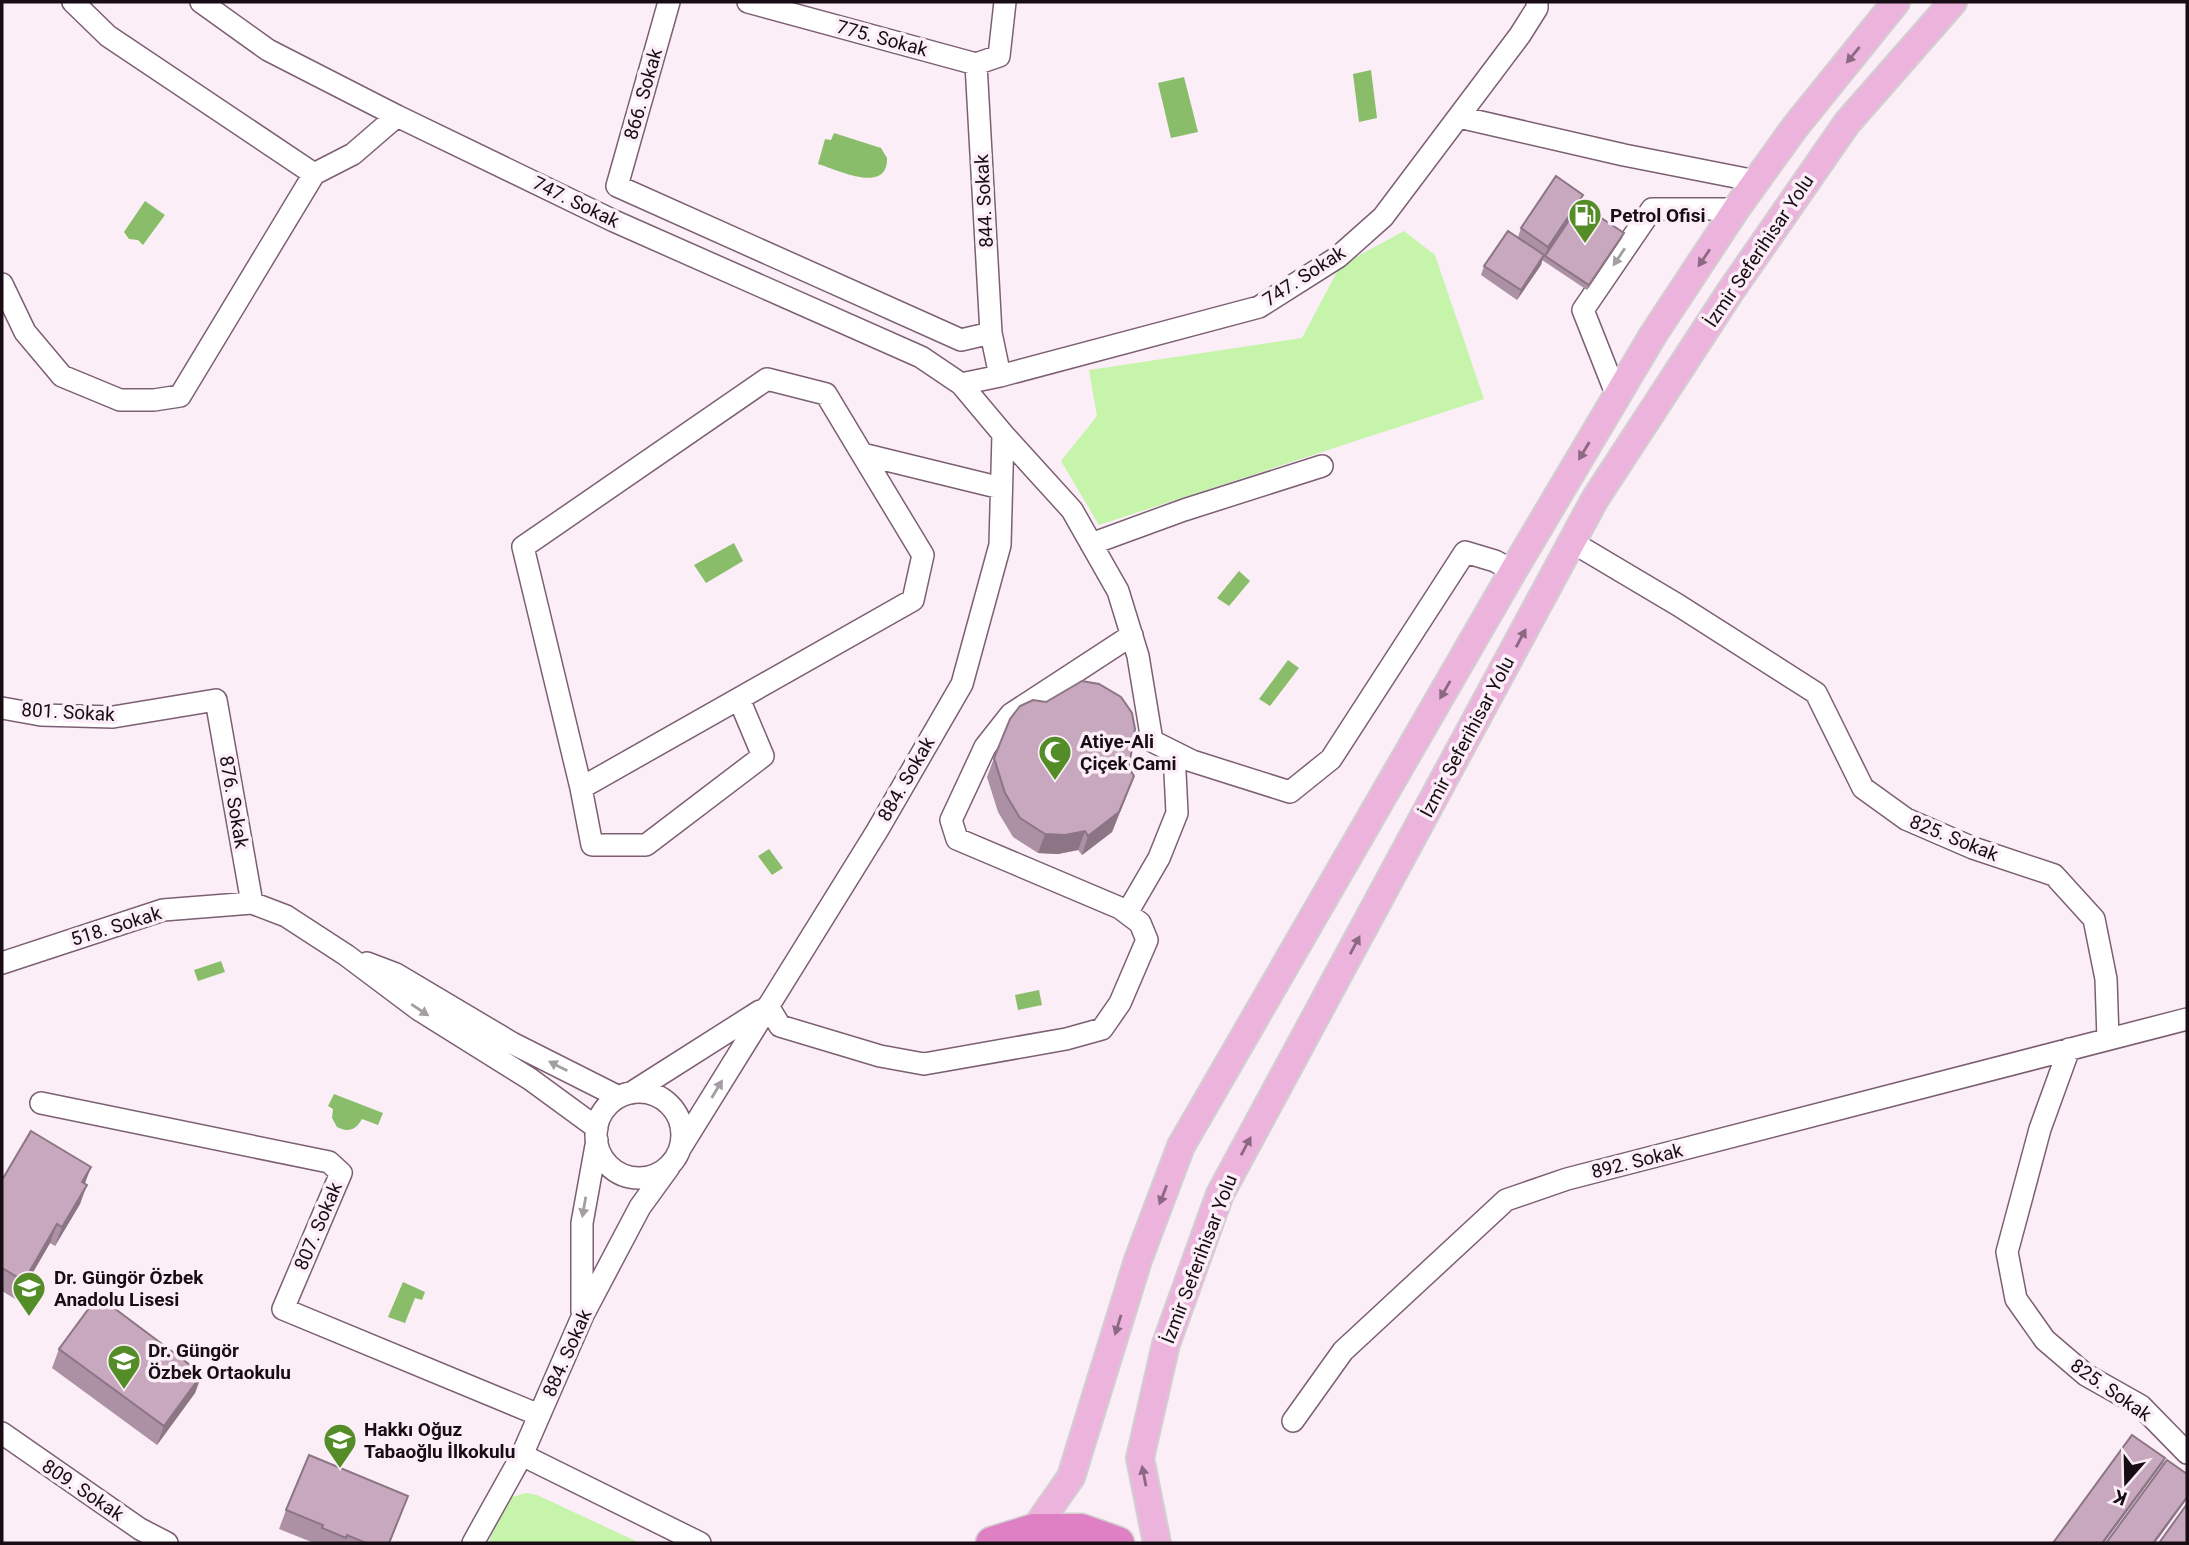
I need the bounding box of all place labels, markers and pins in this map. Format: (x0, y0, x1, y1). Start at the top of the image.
fuel station icon: Petrol Ofisi (1566, 196, 1604, 245)
place label: Petrol Ofisi (1610, 204, 1705, 227)
place label: Atiye-Ali Çiçek Cami (1080, 730, 1177, 775)
mosque icon: Atiye-Ali Çiçek Cami (1036, 733, 1074, 782)
place label: Dr. Güngör Özbek Anadolu Lisesi (54, 1266, 204, 1311)
school or university icon: Dr. Güngör Özbek Anadolu Lisesi (10, 1269, 48, 1318)
place label: Dr. Güngör Özbek Ortaokulu (148, 1339, 291, 1384)
school or university icon: Dr. Güngör Özbek Ortaokulu (105, 1342, 143, 1391)
place label: Hakkı Oğuz Tabaoğlu İlkokulu (364, 1418, 515, 1463)
school or university icon: Hakkı Oğuz Tabaoğlu İlkokulu (321, 1421, 359, 1470)

